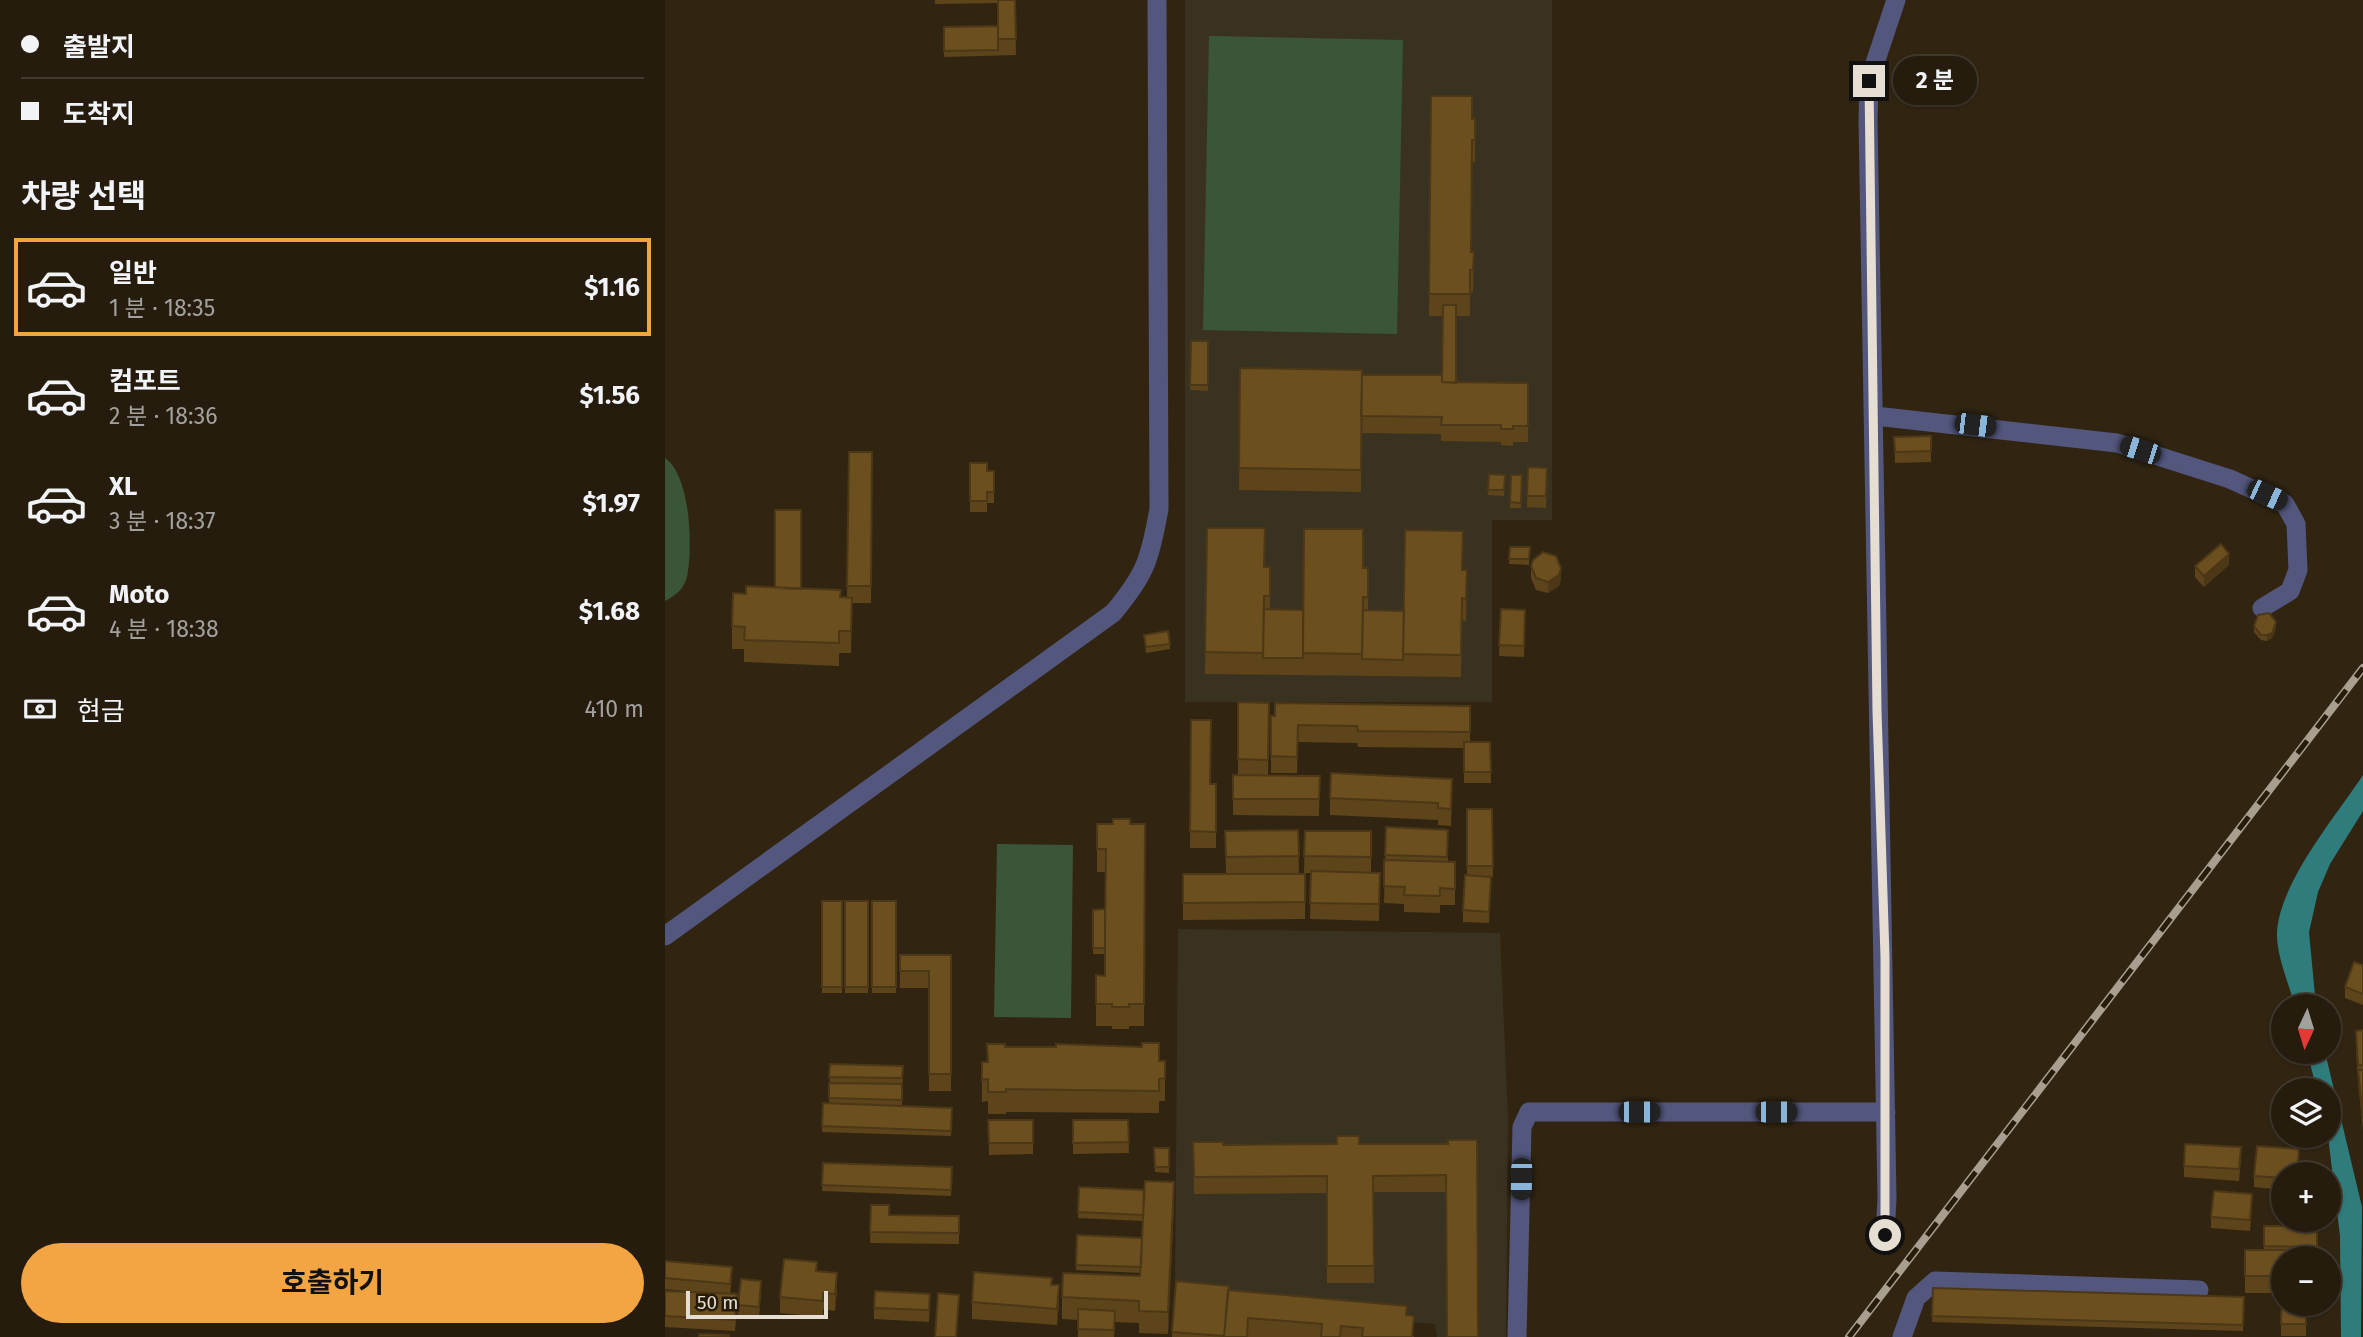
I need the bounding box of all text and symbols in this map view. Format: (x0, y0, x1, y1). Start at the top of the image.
text: 출발지 (63, 32, 135, 63)
callout: 2 분 (1893, 56, 1977, 106)
route end (1853, 65, 1885, 97)
text: 2 분 (1916, 66, 1954, 94)
text: 도착지 (63, 99, 135, 130)
text: 차량 선택 (21, 177, 146, 215)
icon: car (25, 256, 88, 319)
text: 일반 (109, 258, 157, 289)
text: $1.16 (584, 272, 640, 303)
text: 1 분 · 18:35 (109, 294, 215, 322)
icon: car (25, 364, 88, 427)
text: 컴포트 (109, 366, 181, 397)
text: $1.56 (579, 380, 640, 411)
text: 2 분 · 18:36 (109, 402, 217, 430)
car (1953, 412, 1998, 438)
car (2117, 434, 2164, 466)
text: XL (109, 471, 137, 502)
icon: car (25, 472, 88, 535)
car (2244, 477, 2291, 513)
text: $1.97 (583, 488, 640, 519)
text: 3 분 · 18:37 (109, 507, 215, 535)
text: Moto (109, 579, 169, 610)
icon: car (25, 580, 88, 643)
text: $1.68 (579, 596, 640, 627)
text: 4 분 · 18:38 (109, 615, 219, 643)
icon: cash (21, 690, 59, 728)
text: 410 m (584, 695, 644, 723)
text: 현금 (77, 696, 125, 727)
north arrow (2271, 994, 2341, 1064)
map controls (2271, 994, 2341, 1316)
button: layers (2271, 1078, 2341, 1148)
car (1619, 1102, 1661, 1123)
car (1756, 1102, 1798, 1123)
car (1511, 1158, 1532, 1200)
button: + (2271, 1162, 2341, 1232)
route start (1869, 1219, 1901, 1251)
button: 호출하기 (21, 1243, 644, 1323)
button: − (2271, 1246, 2341, 1316)
scale bar (686, 1288, 828, 1320)
text: 50 m (697, 1291, 738, 1314)

